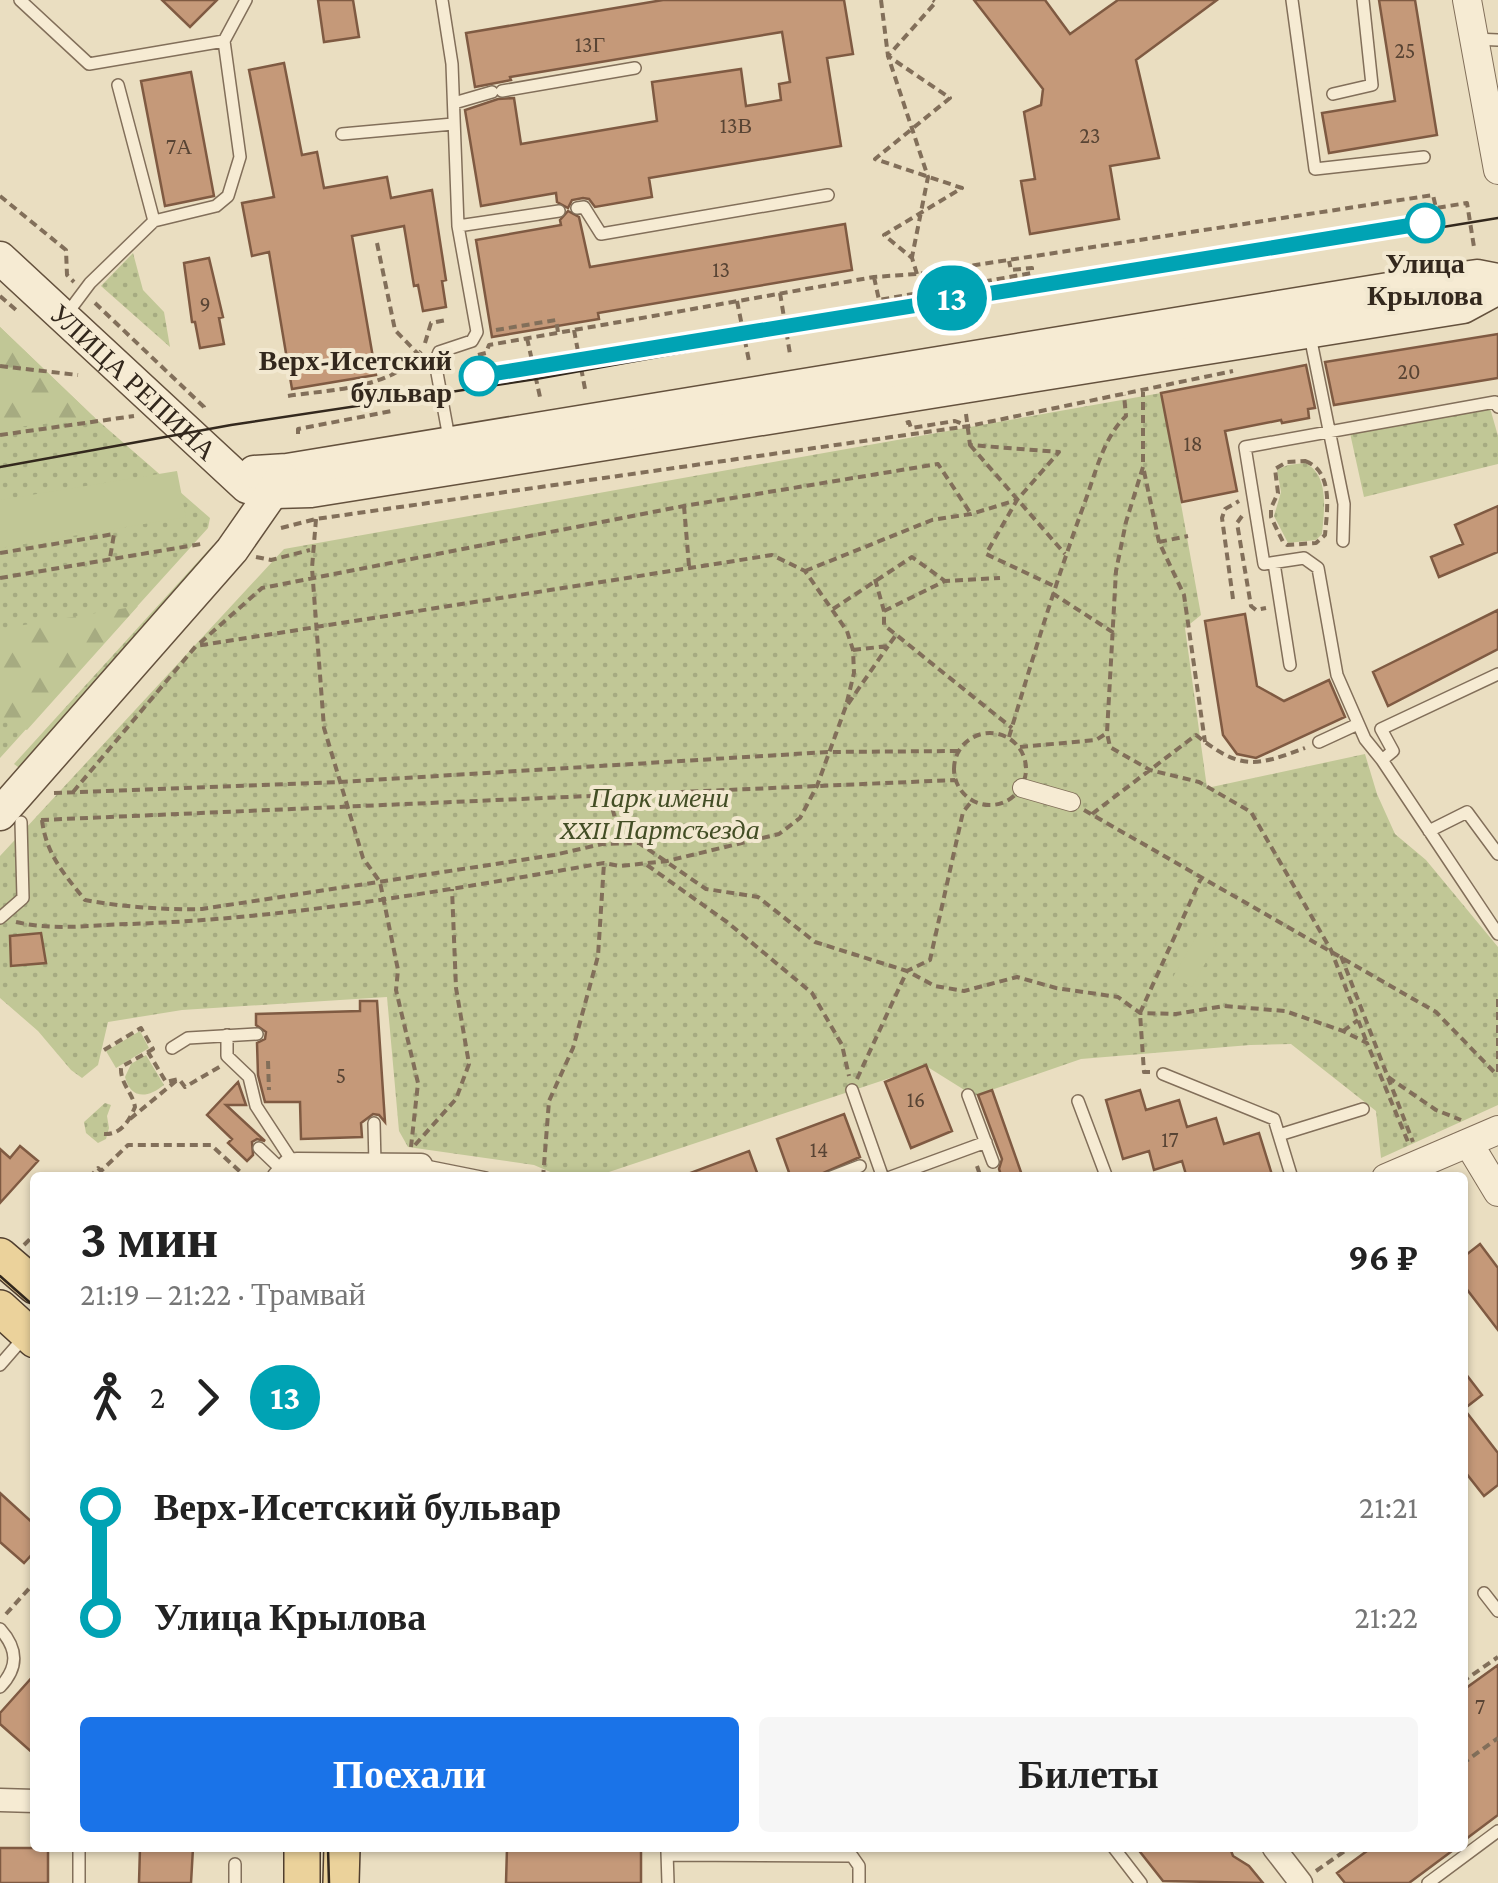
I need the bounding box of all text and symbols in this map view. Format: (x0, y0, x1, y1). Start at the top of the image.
house number: 13Г (575, 32, 606, 57)
house number: 25 (1395, 38, 1415, 63)
house number: 13В (720, 113, 752, 138)
house number: 23 (1080, 123, 1100, 148)
house number: 7А (166, 134, 192, 159)
marker: Улица Крылова (1406, 204, 1444, 242)
place label: Улица Крылова (1367, 248, 1483, 311)
house number: 13 (712, 257, 730, 282)
line badge: 13 (907, 266, 997, 330)
text: 13 (937, 279, 967, 318)
house number: 9 (199, 292, 211, 317)
street label: УЛИЦА РЕПИНА (44, 297, 223, 467)
place label: Верх-Исетский бульвар (259, 345, 452, 408)
marker: Верх-Исетский бульвар (460, 357, 498, 395)
house number: 20 (1398, 359, 1420, 384)
house number: 18 (1183, 431, 1203, 456)
park label: Парк имени XXII Партсъезда (559, 782, 760, 845)
house number: 5 (336, 1063, 346, 1088)
house number: 16 (907, 1087, 925, 1112)
house number: 17 (1161, 1127, 1179, 1152)
house number: 14 (810, 1137, 828, 1162)
text: 3 мин (80, 1208, 218, 1269)
text: 96 ₽ (1348, 1236, 1418, 1278)
text: 21:19 – 21:22 · Трамвай (80, 1276, 366, 1312)
icon: walk (80, 1370, 135, 1425)
icon: forward (180, 1370, 235, 1425)
text: 13 (270, 1378, 300, 1417)
text: 2 (150, 1379, 165, 1415)
text: Верх-Исетский бульвар (154, 1486, 561, 1528)
text: 21:21 (1359, 1489, 1418, 1525)
text: Улица Крылова (154, 1596, 426, 1638)
text: 21:22 (1354, 1599, 1418, 1635)
house number: 7 (1475, 1694, 1485, 1719)
button: Поехали (80, 1717, 739, 1832)
button: Билеты (759, 1717, 1418, 1832)

